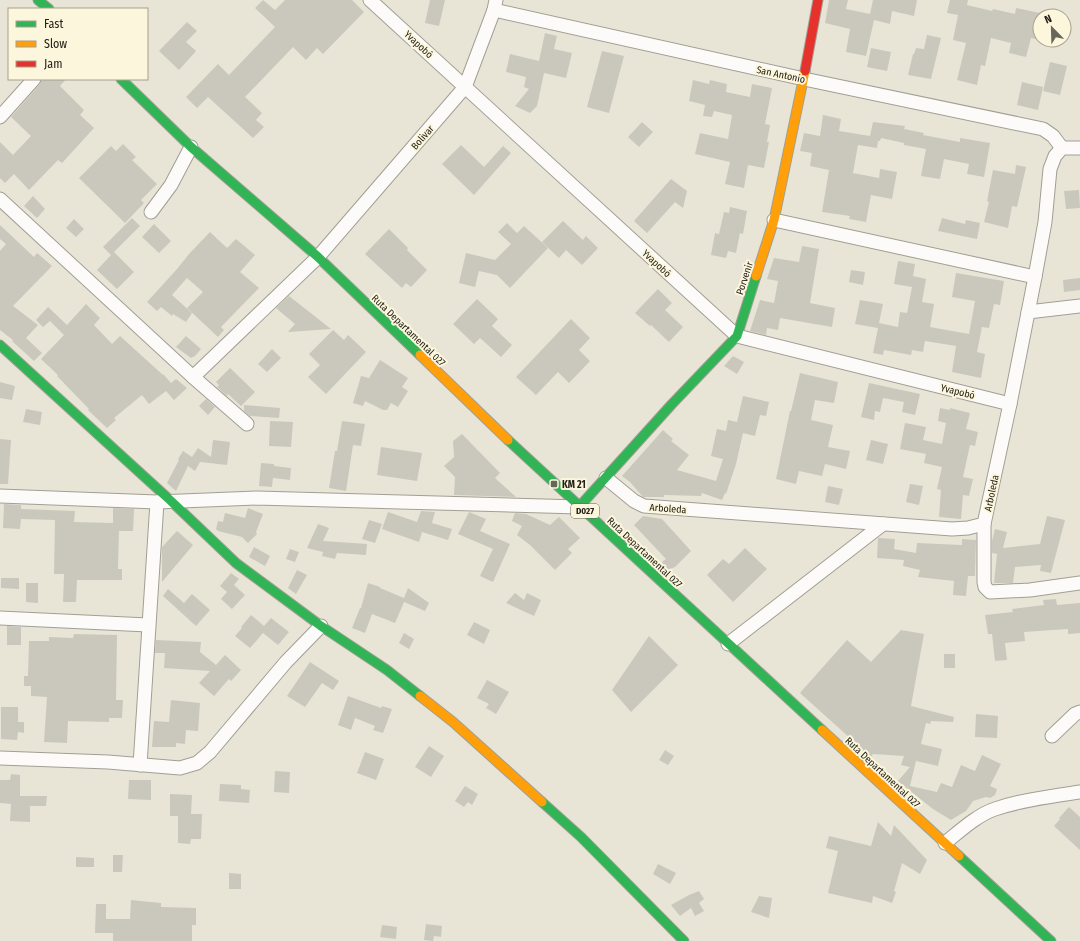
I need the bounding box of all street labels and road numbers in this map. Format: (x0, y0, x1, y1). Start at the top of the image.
street label: Yvapobó (401, 28, 435, 61)
street label: San Antonio (755, 64, 806, 86)
street label: Bolivar (409, 123, 437, 152)
street label: Yvapobó (639, 247, 673, 280)
street label: Porvenir (734, 260, 756, 296)
street label: Ruta Departamental 027 (369, 292, 448, 369)
street label: Yvapobó (939, 382, 976, 402)
street label: Arboleda (982, 474, 1002, 513)
street label: Arboleda (649, 502, 687, 516)
road number: D027 (571, 504, 599, 518)
street label: Ruta Departamental 027 (604, 515, 684, 591)
street label: Ruta Departamental 027 (842, 735, 922, 811)

